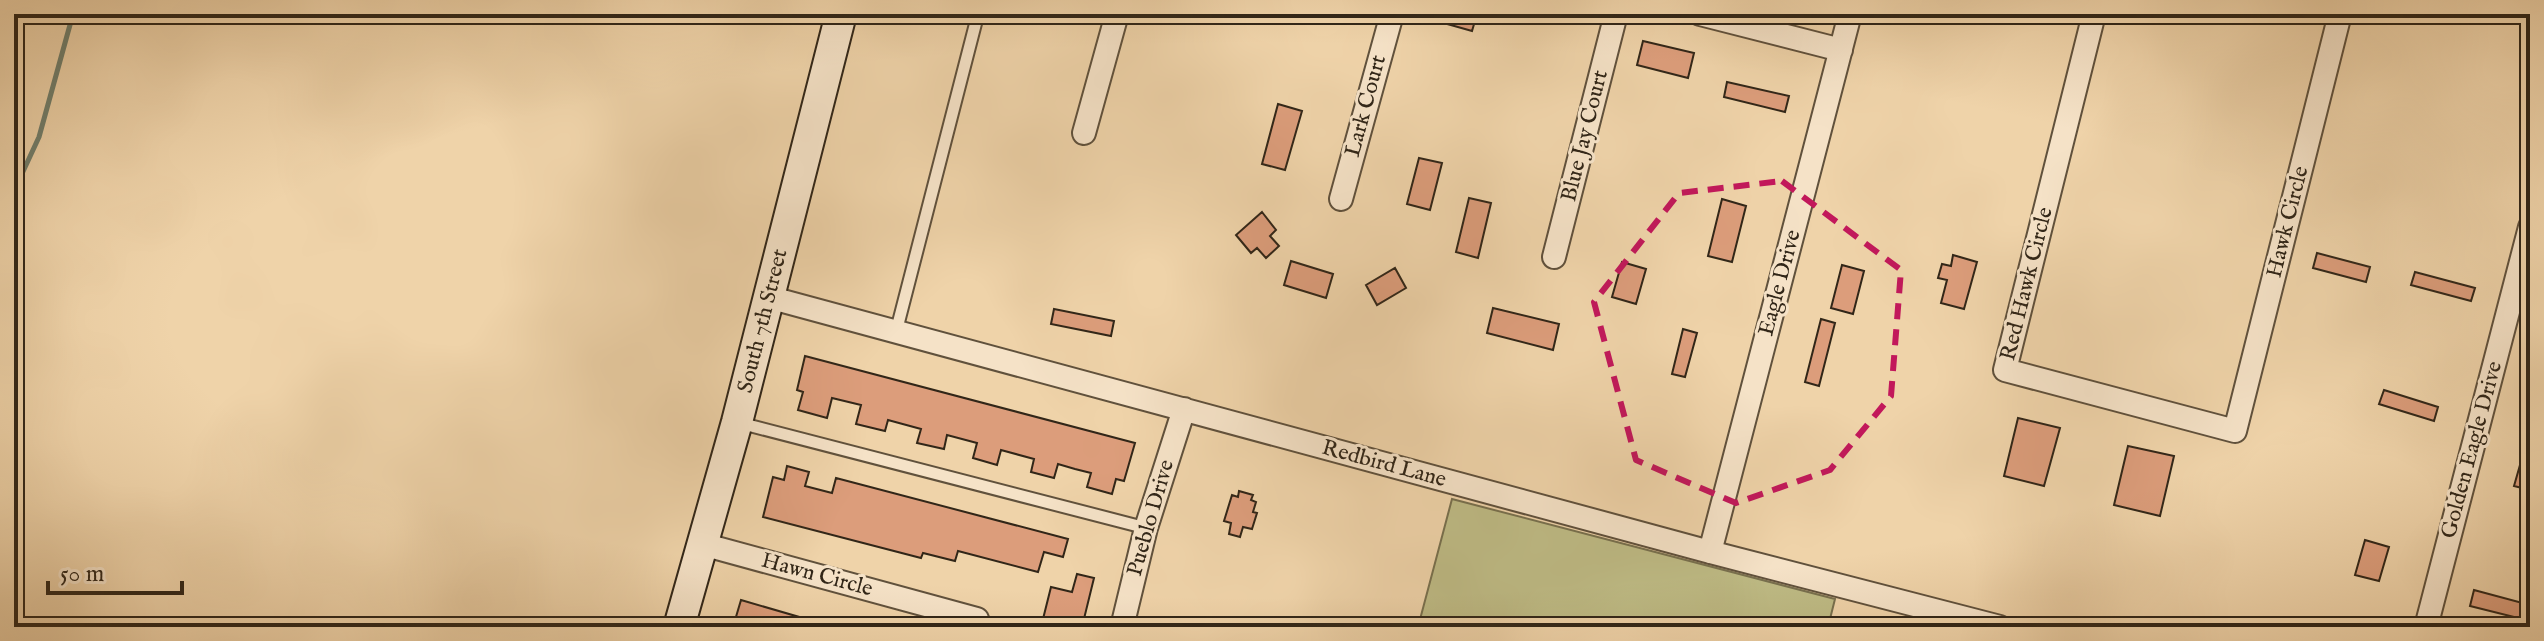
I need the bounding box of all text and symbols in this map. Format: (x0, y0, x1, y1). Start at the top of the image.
street label: Lark Court (1339, 52, 1393, 160)
street label: Blue Jay Court (1555, 67, 1615, 205)
street label: Hawk Circle (2261, 163, 2315, 281)
street label: Red Hawk Circle (1994, 204, 2060, 364)
street label: Eagle Drive (1752, 227, 1808, 339)
street label: South 7th Street (732, 246, 795, 396)
street label: Golden Eagle Drive (2435, 358, 2509, 542)
street label: Redbird Lane (1319, 434, 1449, 494)
street label: Pueblo Drive (1121, 457, 1181, 579)
scale bar (48, 545, 182, 595)
street label: Hawn Circle (758, 547, 876, 603)
text: 50 m (60, 559, 104, 590)

